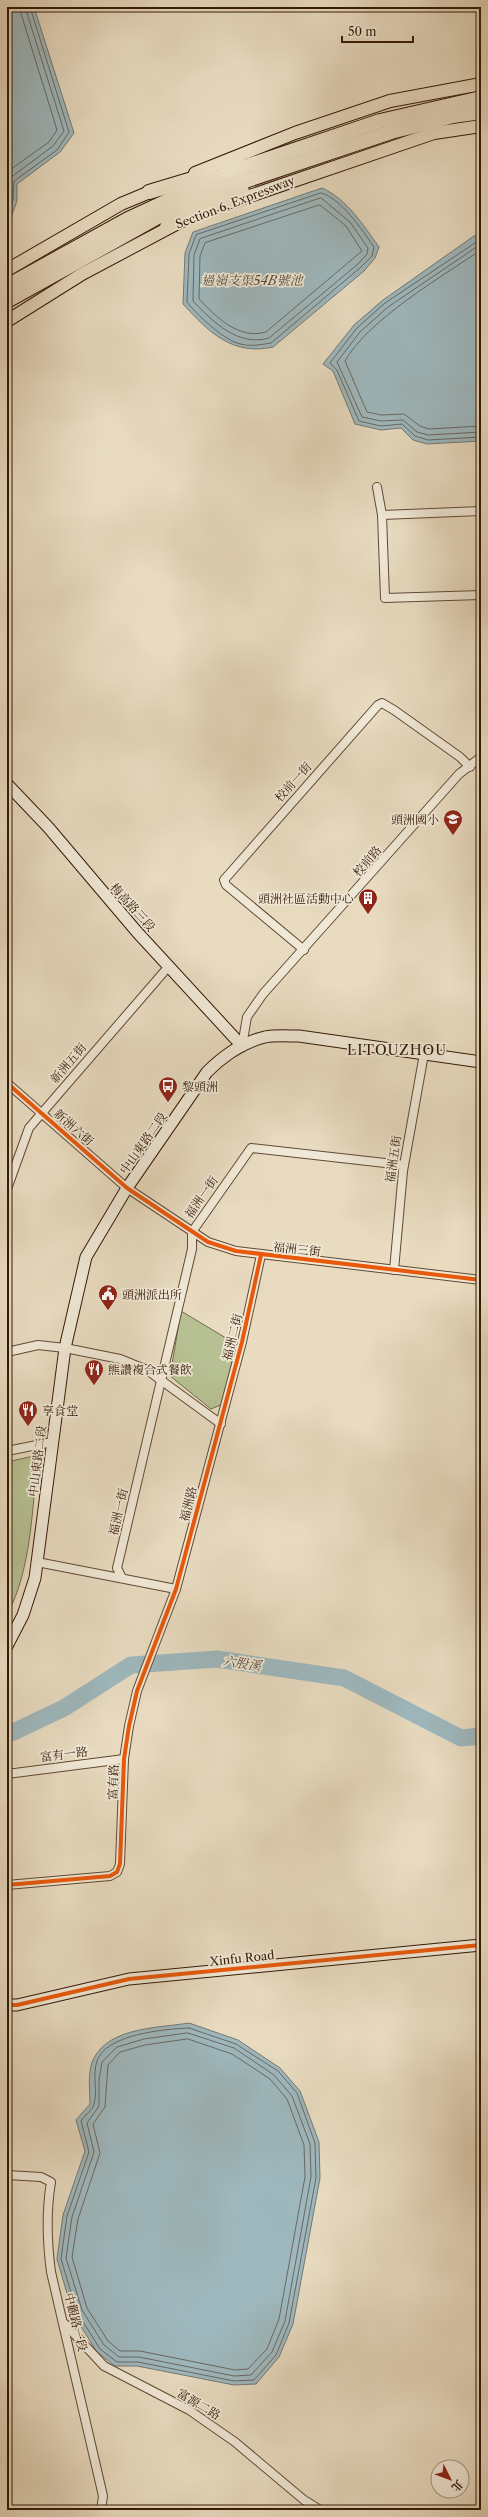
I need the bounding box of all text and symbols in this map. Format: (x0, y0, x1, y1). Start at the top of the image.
scale bar (342, 18, 413, 44)
text: 50 m (348, 24, 377, 39)
street label: Section 6, Expressway (173, 172, 297, 232)
water label: 過嶺支渠54B號池 (201, 272, 305, 288)
street label: 校前一街 (271, 758, 315, 805)
school or university icon: 頭洲國小 (442, 808, 464, 836)
place label: 頭洲國小 (391, 812, 439, 827)
street label: 校前路 (350, 842, 384, 880)
street label: 梅高路三段 (107, 880, 159, 934)
building icon: 頭洲社區活動中心 (357, 887, 379, 915)
place label: 頭洲社區活動中心 (258, 891, 354, 906)
street label: 新洲五街 (47, 1039, 90, 1086)
district label: LITOUZHOU (347, 1041, 447, 1059)
bus stop icon: 黎頭洲 (157, 1075, 179, 1103)
place label: 黎頭洲 (182, 1079, 218, 1094)
street label: 新洲六街 (51, 1106, 98, 1149)
street label: 中山東路二段 (116, 1109, 170, 1177)
street label: 福洲五街 (382, 1133, 404, 1184)
street label: 福洲一街 (181, 1172, 221, 1221)
street label: 福洲三街 (272, 1239, 323, 1259)
public building icon: 頭洲派出所 (97, 1283, 119, 1311)
place label: 頭洲派出所 (122, 1287, 182, 1302)
street label: 福洲二街 (219, 1311, 245, 1362)
restaurant icon: 熊讚複合式餐飲 (83, 1358, 105, 1386)
place label: 熊讚複合式餐飲 (108, 1362, 192, 1377)
restaurant icon: 享食堂 (17, 1399, 39, 1427)
place label: 享食堂 (42, 1403, 78, 1418)
street label: 中山東路二段 (25, 1424, 49, 1498)
street label: 福洲路 (176, 1485, 200, 1523)
street label: 福洲一街 (105, 1486, 131, 1537)
water label: 六股溪 (222, 1652, 264, 1674)
street label: 富有一路 (39, 1744, 89, 1764)
street label: 富有路 (105, 1764, 121, 1800)
street label: Xinfu Road (208, 1947, 276, 1969)
street label: 中觀路一段 (61, 2291, 91, 2353)
street label: 富源二路 (175, 2385, 223, 2423)
north arrow (430, 2459, 470, 2499)
text: 北 (449, 2477, 466, 2494)

